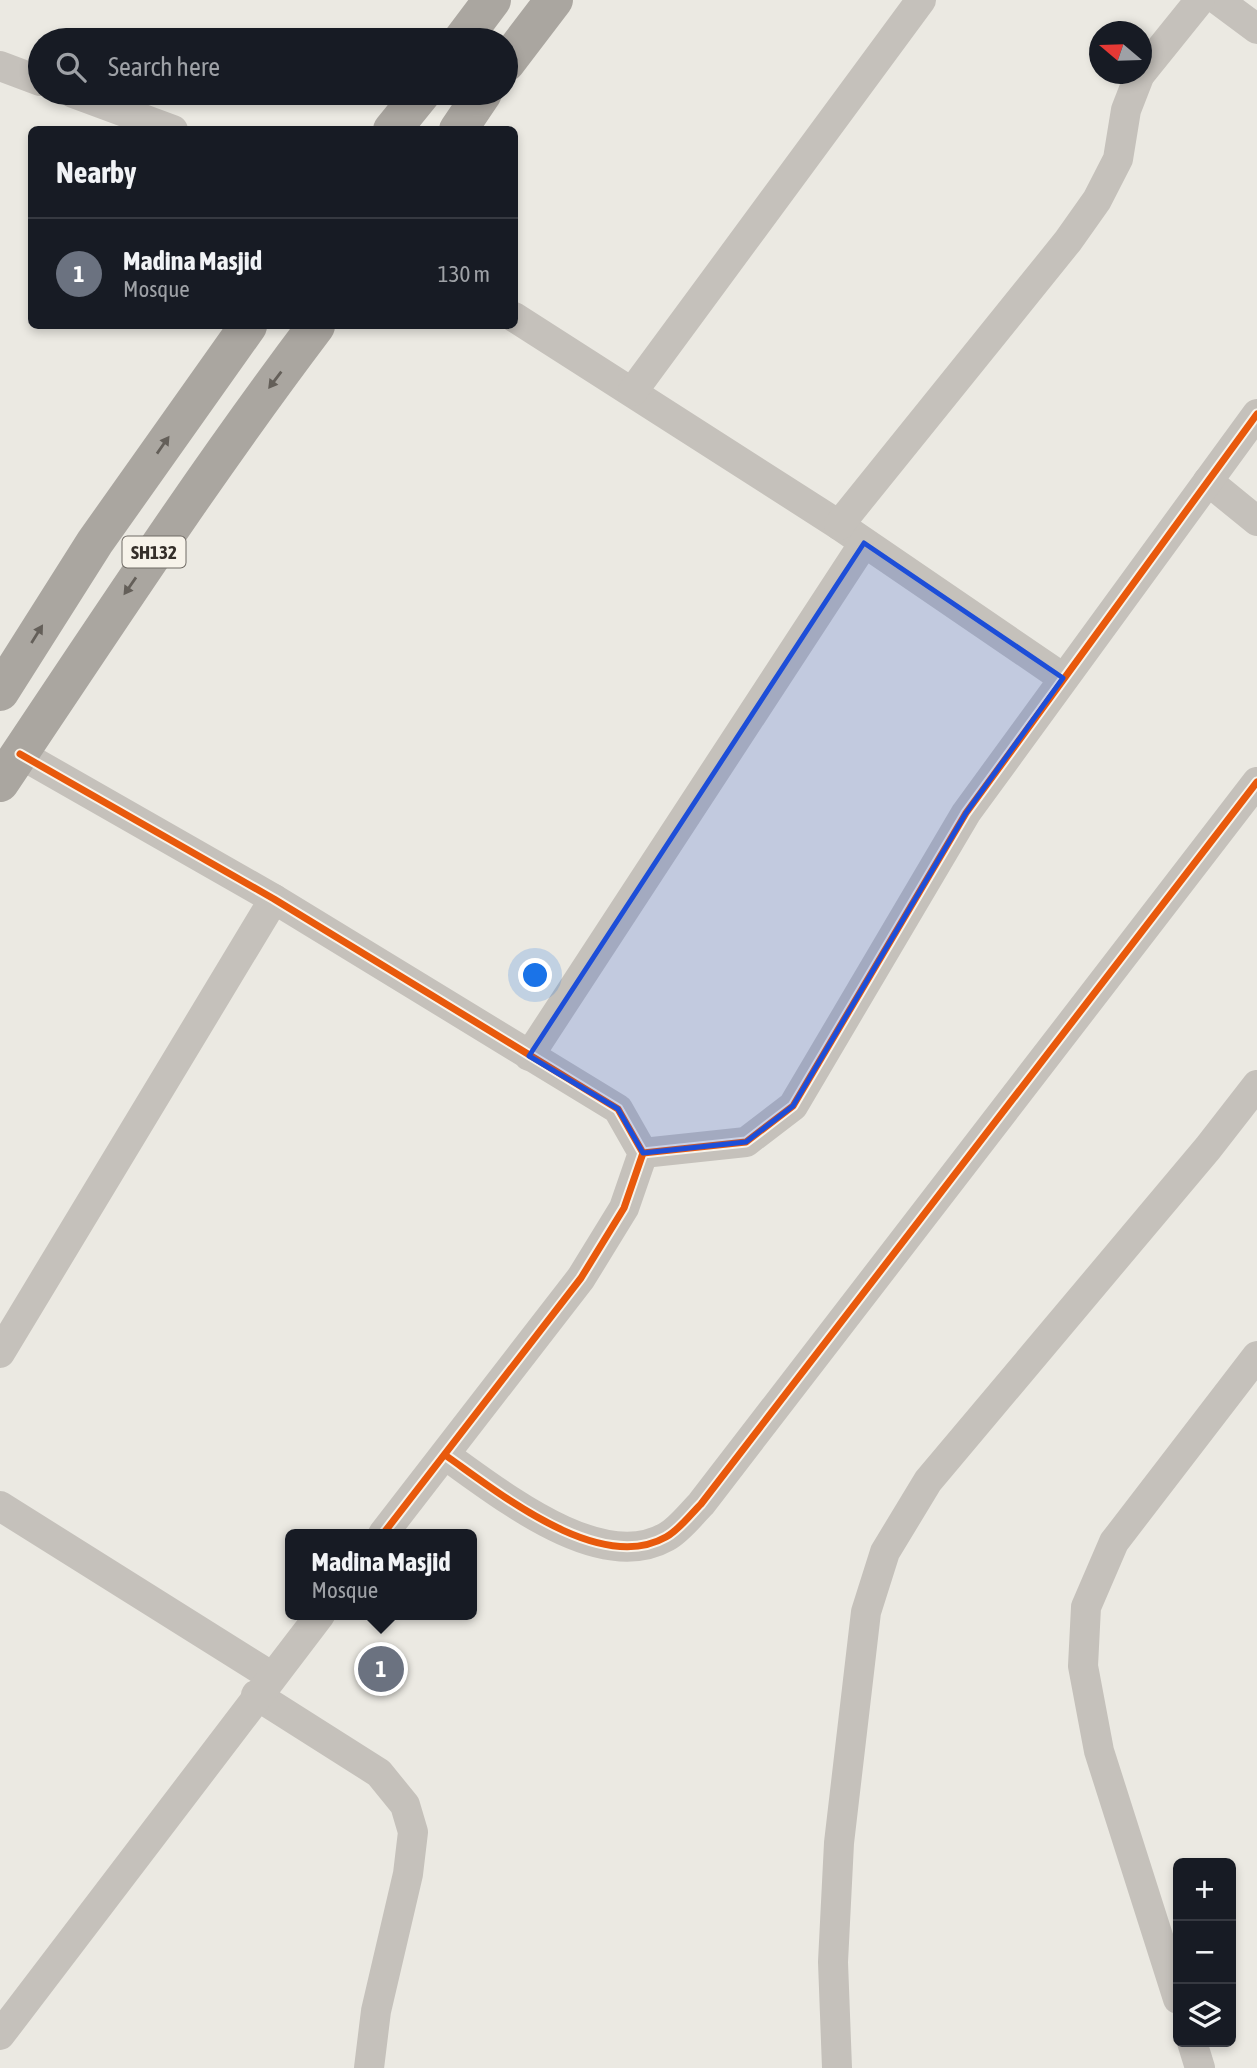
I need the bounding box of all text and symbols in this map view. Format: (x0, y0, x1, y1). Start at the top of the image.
north arrow (1089, 21, 1152, 84)
search box (28, 28, 518, 105)
icon: search (52, 48, 90, 86)
text: Search here (108, 52, 220, 82)
text: Nearby (56, 155, 136, 189)
text: Madina Masjid (123, 246, 262, 276)
text: 1 (74, 261, 84, 287)
text: 130 m (438, 261, 490, 287)
text: Mosque (123, 276, 190, 302)
one-way arrow (268, 371, 282, 389)
one-way arrow (156, 436, 170, 454)
road number: SH132 (122, 537, 186, 568)
one-way arrow (123, 577, 137, 595)
one-way arrow (30, 624, 43, 644)
your location (518, 958, 552, 992)
popup (285, 1529, 477, 1620)
text: Madina Masjid (311, 1547, 451, 1577)
text: Mosque (311, 1577, 378, 1603)
pin: 1 (358, 1643, 404, 1695)
map controls (1173, 1858, 1236, 2047)
button: + (1173, 1858, 1236, 1921)
button: − (1173, 1921, 1236, 1984)
button: layers (1173, 1984, 1236, 2047)

